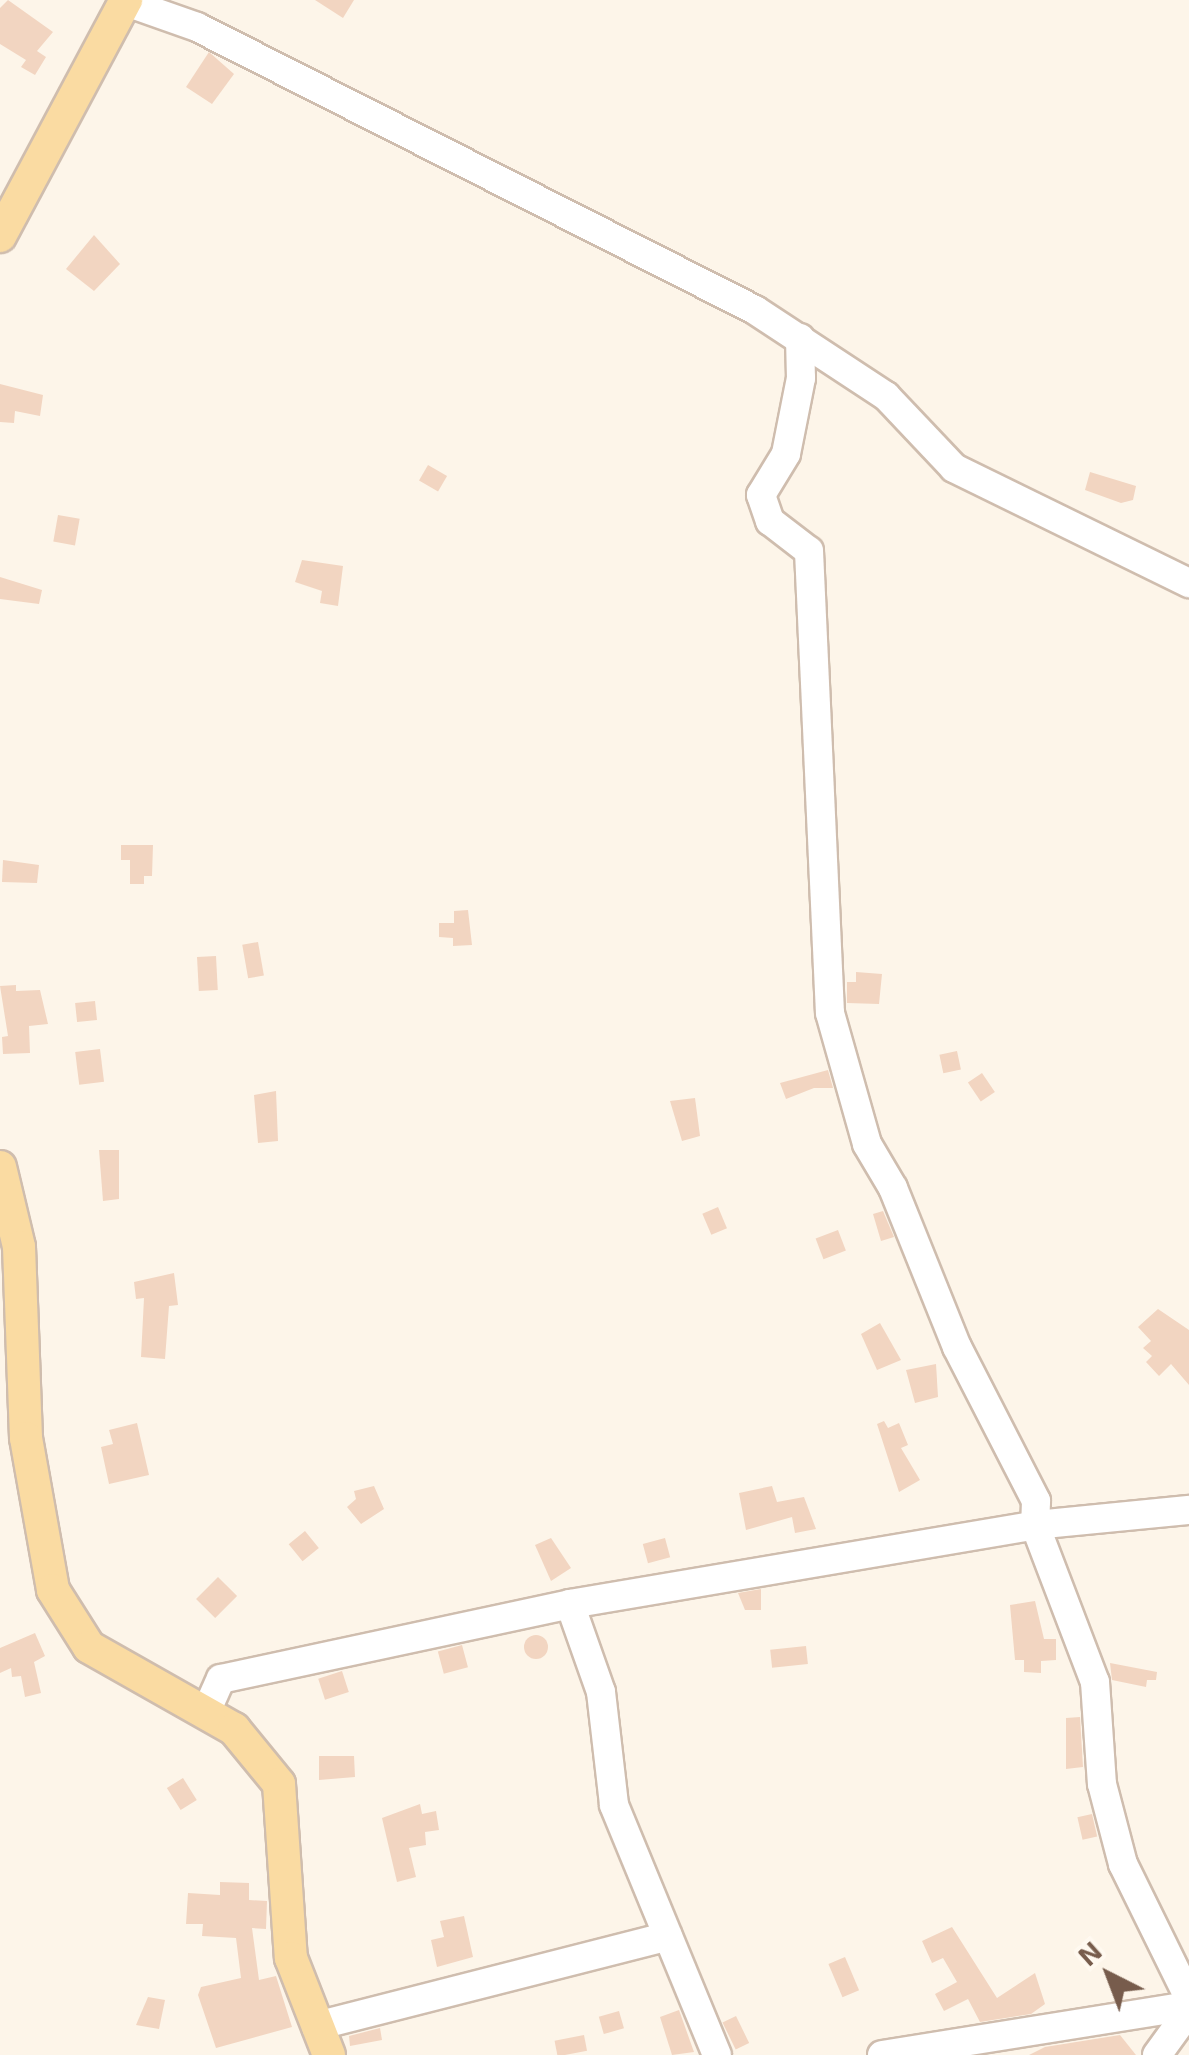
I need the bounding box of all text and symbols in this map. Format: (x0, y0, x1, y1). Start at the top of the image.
north arrow (1059, 1925, 1159, 2025)
text: N (1070, 1933, 1108, 1972)

